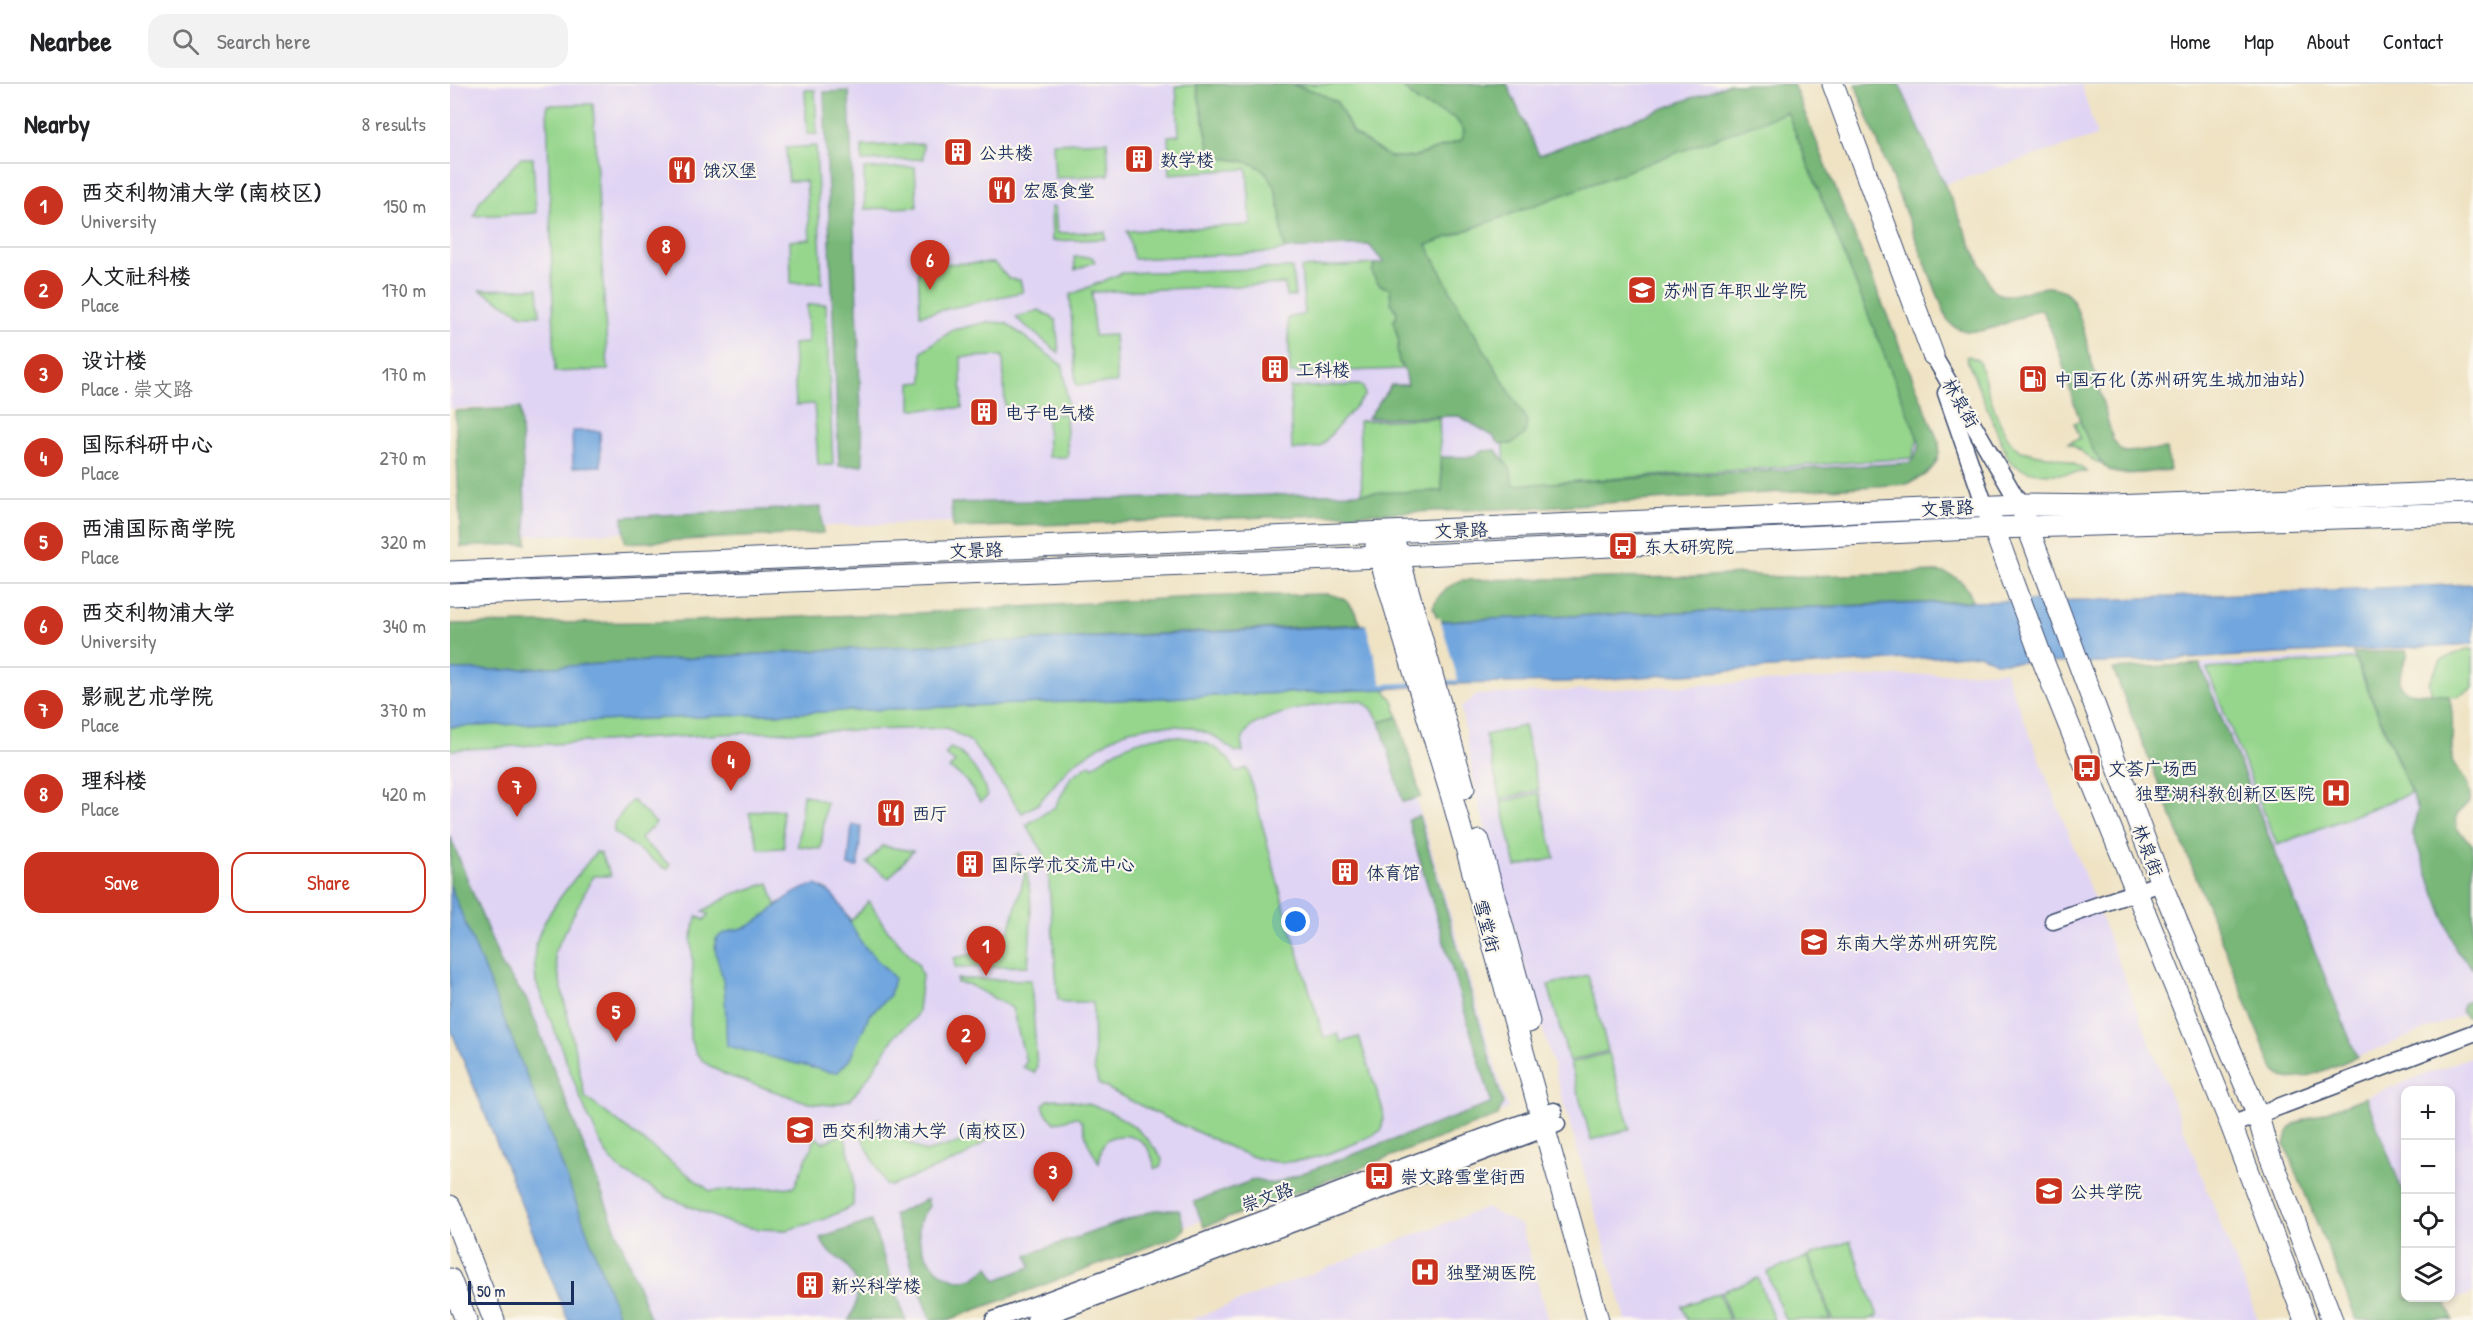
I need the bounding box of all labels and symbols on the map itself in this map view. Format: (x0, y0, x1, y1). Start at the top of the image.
building icon: 公共楼 (942, 136, 974, 168)
place label: 公共楼 (979, 140, 1033, 165)
building icon: 数学楼 (1123, 143, 1155, 175)
place label: 数学楼 (1160, 147, 1214, 172)
restaurant icon: 饿汉堡 (666, 154, 698, 186)
place label: 饿汉堡 (703, 158, 757, 183)
restaurant icon: 宏愿食堂 (986, 174, 1018, 206)
place label: 宏愿食堂 (1023, 178, 1095, 203)
pin: 8 (646, 226, 686, 276)
pin: 6 (910, 240, 950, 290)
school or university icon: 苏州百年职业学院 (1626, 274, 1658, 306)
place label: 苏州百年职业学院 (1663, 278, 1807, 303)
building icon: 工科楼 (1259, 353, 1291, 385)
place label: 工科楼 (1296, 357, 1350, 382)
fuel station icon: 中国石化 (苏州研究生城加油站) (2017, 363, 2049, 395)
place label: 中国石化 (苏州研究生城加油站) (2054, 367, 2305, 392)
street label: 林泉街 (1937, 373, 1985, 433)
building icon: 电子电气楼 (968, 396, 1000, 428)
place label: 电子电气楼 (1005, 400, 1095, 425)
street label: 文景路 (1919, 494, 1975, 522)
street label: 文景路 (1434, 517, 1488, 543)
bus stop icon: 东大研究院 (1607, 530, 1639, 562)
place label: 东大研究院 (1644, 534, 1734, 559)
street label: 文景路 (949, 537, 1003, 563)
pin: 4 (712, 742, 750, 791)
bus stop icon: 文荟广场西 (2071, 752, 2103, 784)
place label: 文荟广场西 (2108, 756, 2198, 781)
pin: 7 (498, 768, 536, 817)
hospital icon: 独墅湖科教创新区医院 (2320, 777, 2352, 809)
place label: 独墅湖科教创新区医院 (2135, 781, 2315, 806)
restaurant icon: 西厅 (875, 797, 907, 829)
place label: 西厅 (912, 801, 948, 826)
street label: 林泉街 (2127, 820, 2169, 880)
building icon: 国际学术交流中心 (954, 848, 986, 880)
place label: 国际学术交流中心 (991, 852, 1135, 877)
building icon: 体育馆 (1329, 856, 1361, 888)
place label: 体育馆 (1366, 860, 1420, 885)
street label: 雪堂街 (1468, 897, 1506, 955)
your location (1281, 907, 1310, 936)
pin: 1 (966, 926, 1006, 976)
school or university icon: 东南大学苏州研究院 (1798, 926, 1830, 958)
place label: 东南大学苏州研究院 (1835, 930, 1997, 955)
pin: 5 (596, 992, 636, 1042)
pin: 2 (946, 1016, 986, 1065)
school or university icon: 西交利物浦大学（南校区） (784, 1114, 816, 1146)
place label: 西交利物浦大学（南校区） (821, 1118, 1037, 1143)
pin: 3 (1034, 1152, 1072, 1202)
bus stop icon: 崇文路雪堂街西 (1363, 1160, 1395, 1192)
place label: 崇文路雪堂街西 (1400, 1164, 1526, 1189)
school or university icon: 公共学院 (2033, 1175, 2065, 1207)
street label: 崇文路 (1237, 1176, 1297, 1218)
place label: 公共学院 (2070, 1179, 2142, 1204)
hospital icon: 独墅湖医院 (1409, 1256, 1441, 1288)
place label: 独墅湖医院 (1446, 1260, 1536, 1285)
building icon: 新兴科学楼 (794, 1269, 826, 1301)
place label: 新兴科学楼 (831, 1273, 921, 1298)
scale bar (468, 1278, 574, 1306)

